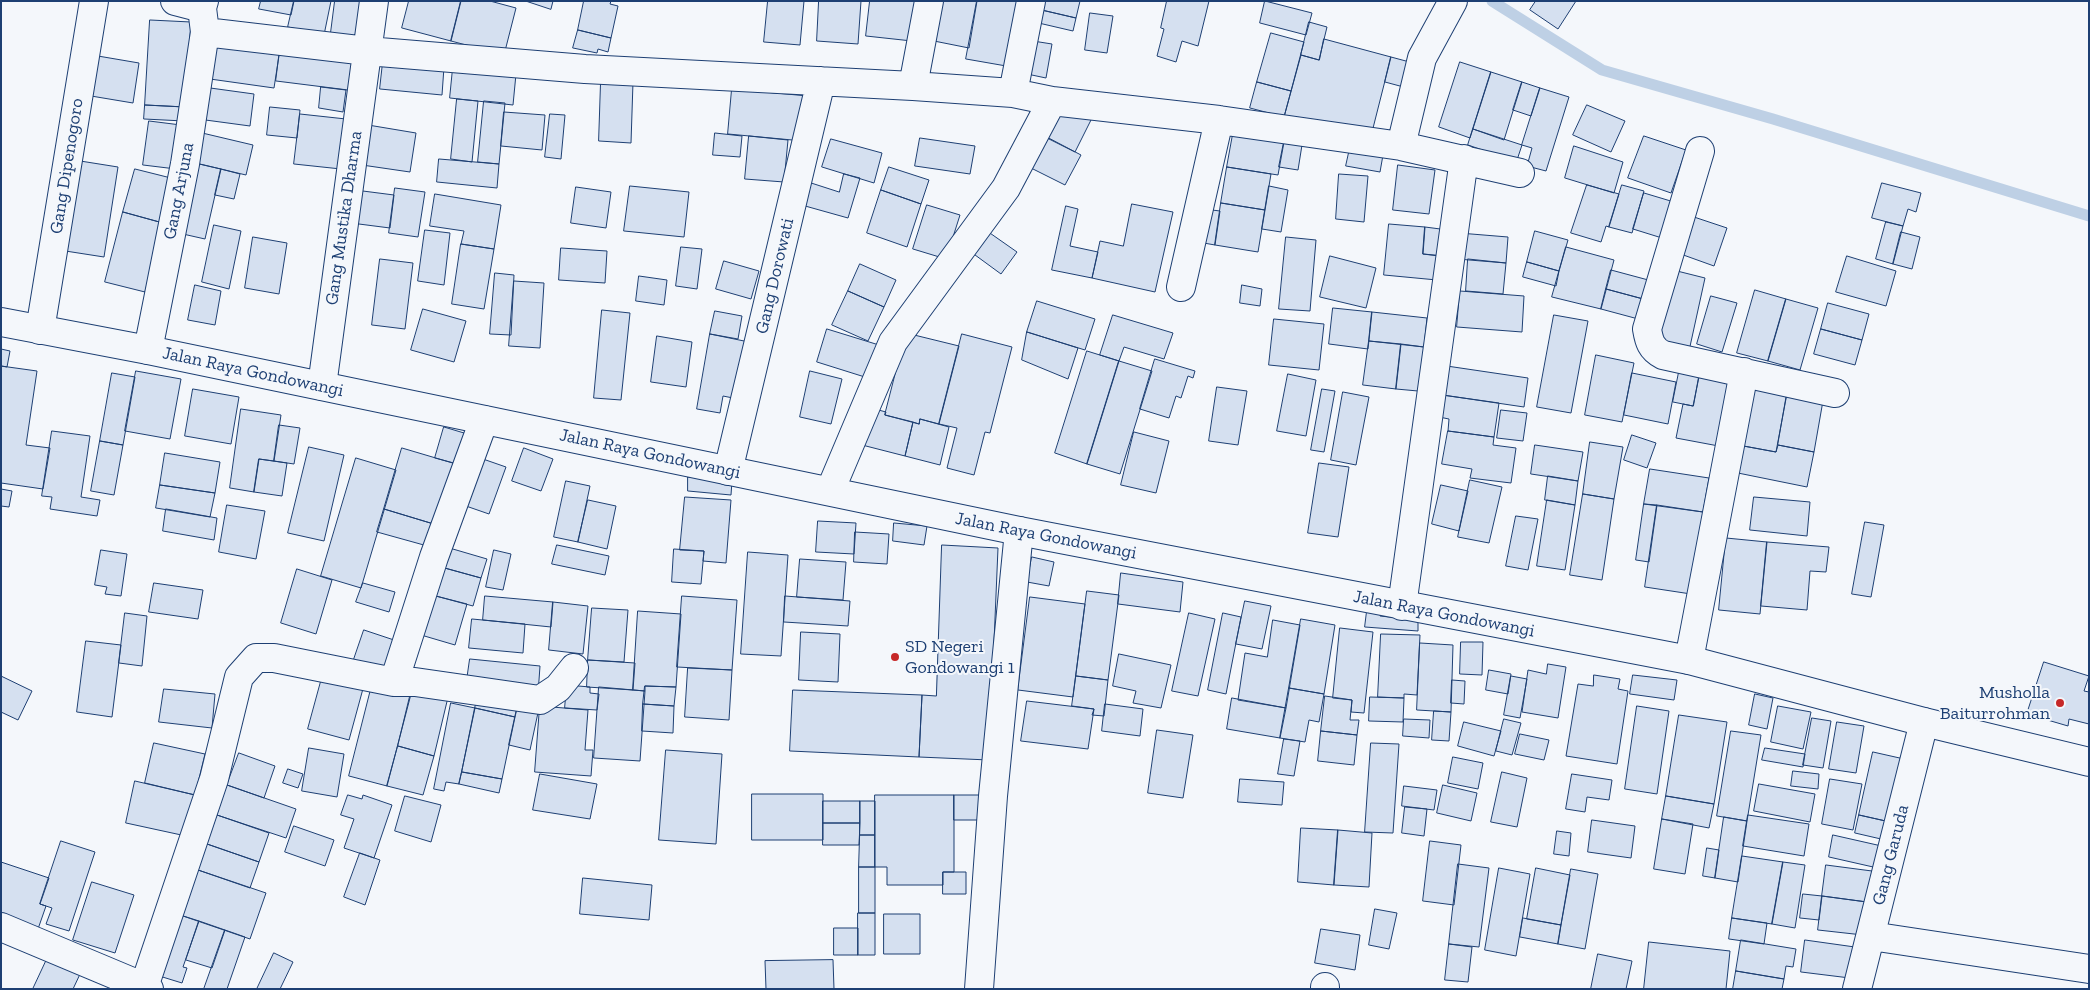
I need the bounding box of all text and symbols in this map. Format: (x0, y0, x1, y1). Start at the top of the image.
street label: Gang Dipenogoro (46, 97, 88, 235)
street label: Gang Mustika Dharma (321, 129, 367, 307)
street label: Gang Arjuna (159, 141, 199, 241)
street label: Gang Dorowati (751, 216, 799, 336)
street label: Jalan Raya Gondowangi (161, 342, 345, 402)
street label: Jalan Raya Gondowangi (558, 424, 742, 484)
street label: Jalan Raya Gondowangi (953, 508, 1139, 564)
street label: Jalan Raya Gondowangi (1351, 586, 1537, 642)
place label: SD Negeri Gondowangi 1 (905, 636, 1015, 679)
marker: SD Negeri Gondowangi 1 (889, 651, 901, 663)
place label: Musholla Baiturrohman (1940, 682, 2050, 724)
marker: Musholla Baiturrohman (2054, 697, 2066, 709)
street label: Gang Garuda (1868, 803, 1914, 907)

